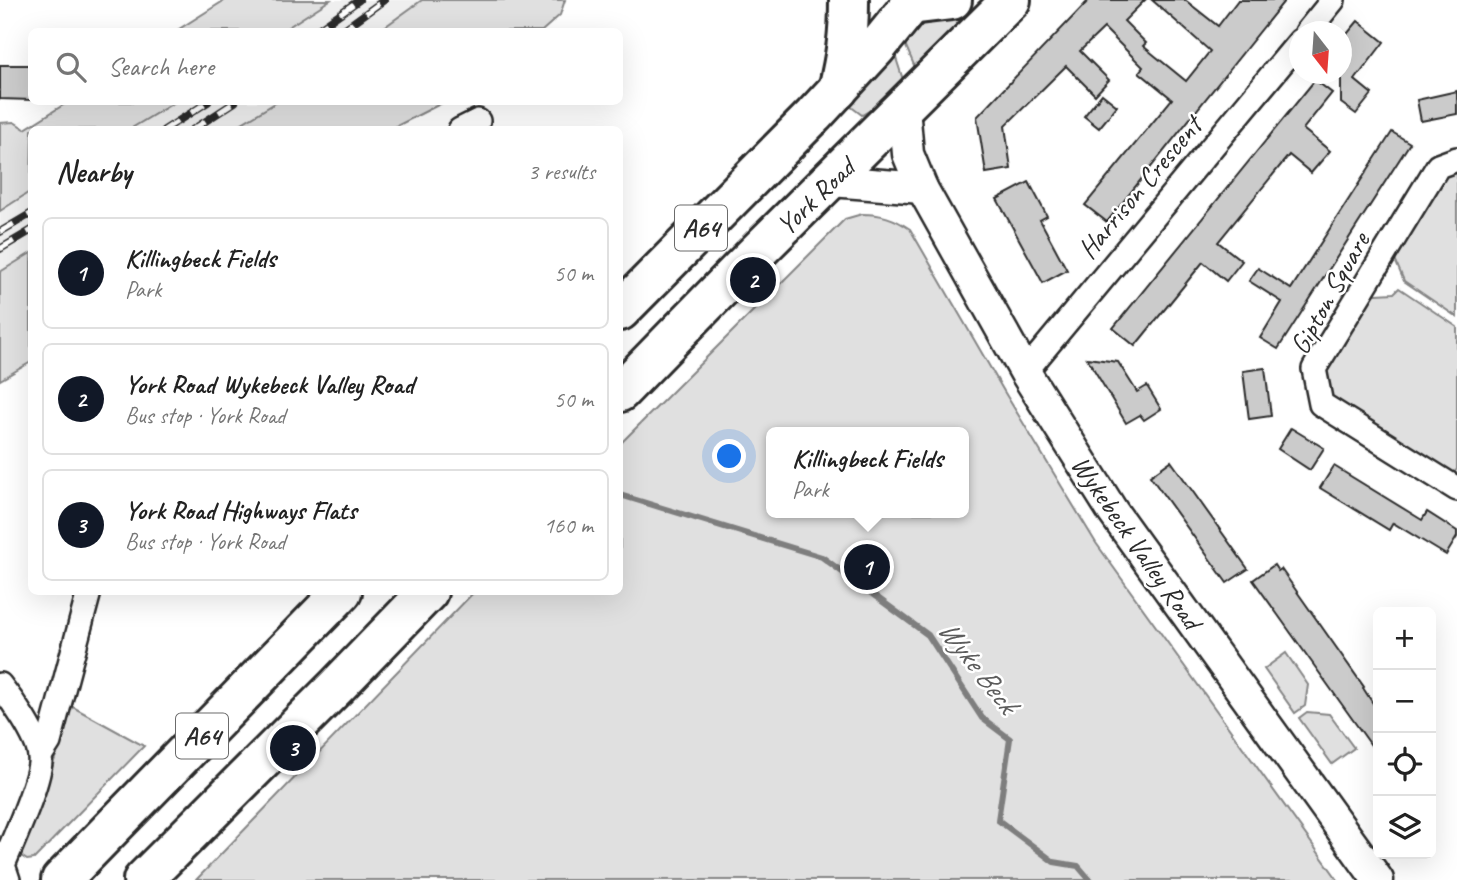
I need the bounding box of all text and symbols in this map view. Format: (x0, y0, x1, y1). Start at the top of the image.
north arrow (1289, 21, 1352, 84)
search box (28, 28, 623, 105)
icon: search (52, 48, 90, 86)
text: Search here (108, 50, 214, 83)
street label: Harrison Crescent (1070, 106, 1211, 266)
street label: York Road (769, 148, 865, 242)
text: Nearby (56, 153, 132, 191)
text: 3 results (528, 157, 595, 186)
road number: A64 (675, 205, 727, 250)
street label: Gipton Square (1282, 225, 1378, 360)
text: Killingbeck Fields (125, 242, 276, 275)
pin: 2 (730, 254, 776, 306)
text: 1 (76, 259, 86, 288)
text: 50 m (554, 259, 593, 288)
text: Park (125, 275, 161, 304)
text: York Road Wykebeck Valley Road (125, 368, 414, 401)
text: 2 (76, 385, 86, 414)
text: 50 m (554, 385, 593, 414)
text: Bus stop · York Road (125, 401, 285, 430)
popup (766, 427, 969, 518)
your location (712, 439, 746, 473)
text: Killingbeck Fields (792, 442, 943, 475)
street label: Wykebeck Valley Road (1064, 449, 1212, 639)
text: Park (792, 475, 829, 504)
text: York Road Highways Flats (125, 494, 357, 527)
text: 3 (76, 511, 86, 540)
text: 160 m (544, 511, 593, 540)
text: Bus stop · York Road (125, 527, 285, 556)
pin: 1 (844, 541, 890, 593)
map controls (1373, 607, 1436, 859)
button: + (1373, 607, 1436, 670)
water label: Wyke Beck (930, 612, 1029, 724)
button: − (1373, 670, 1436, 733)
road number: A64 (176, 714, 228, 758)
pin: 3 (270, 722, 316, 774)
button: locate (1373, 733, 1436, 796)
button: layers (1373, 796, 1436, 859)

